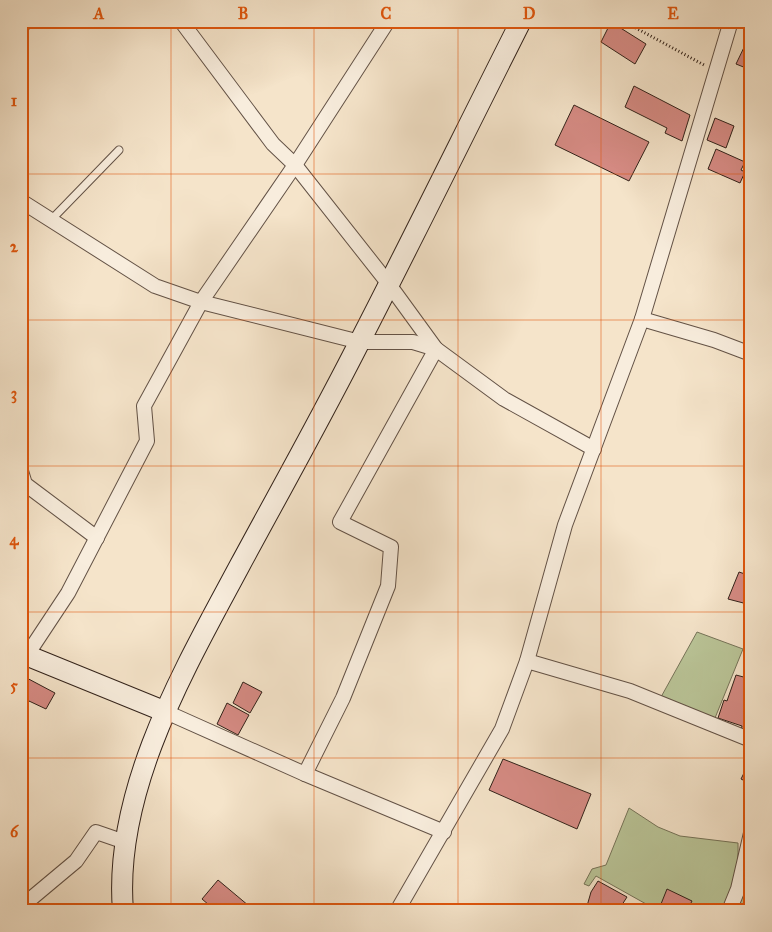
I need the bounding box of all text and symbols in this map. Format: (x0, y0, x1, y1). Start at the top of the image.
text: A (93, 4, 105, 23)
text: B (238, 4, 248, 23)
text: C (381, 4, 392, 23)
text: D (523, 4, 536, 23)
text: E (667, 4, 679, 23)
text: 1 (11, 91, 18, 110)
text: 2 (10, 237, 19, 256)
text: 3 (11, 384, 17, 404)
text: 4 (10, 530, 20, 550)
text: 5 (10, 676, 18, 695)
text: 6 (10, 822, 19, 841)

